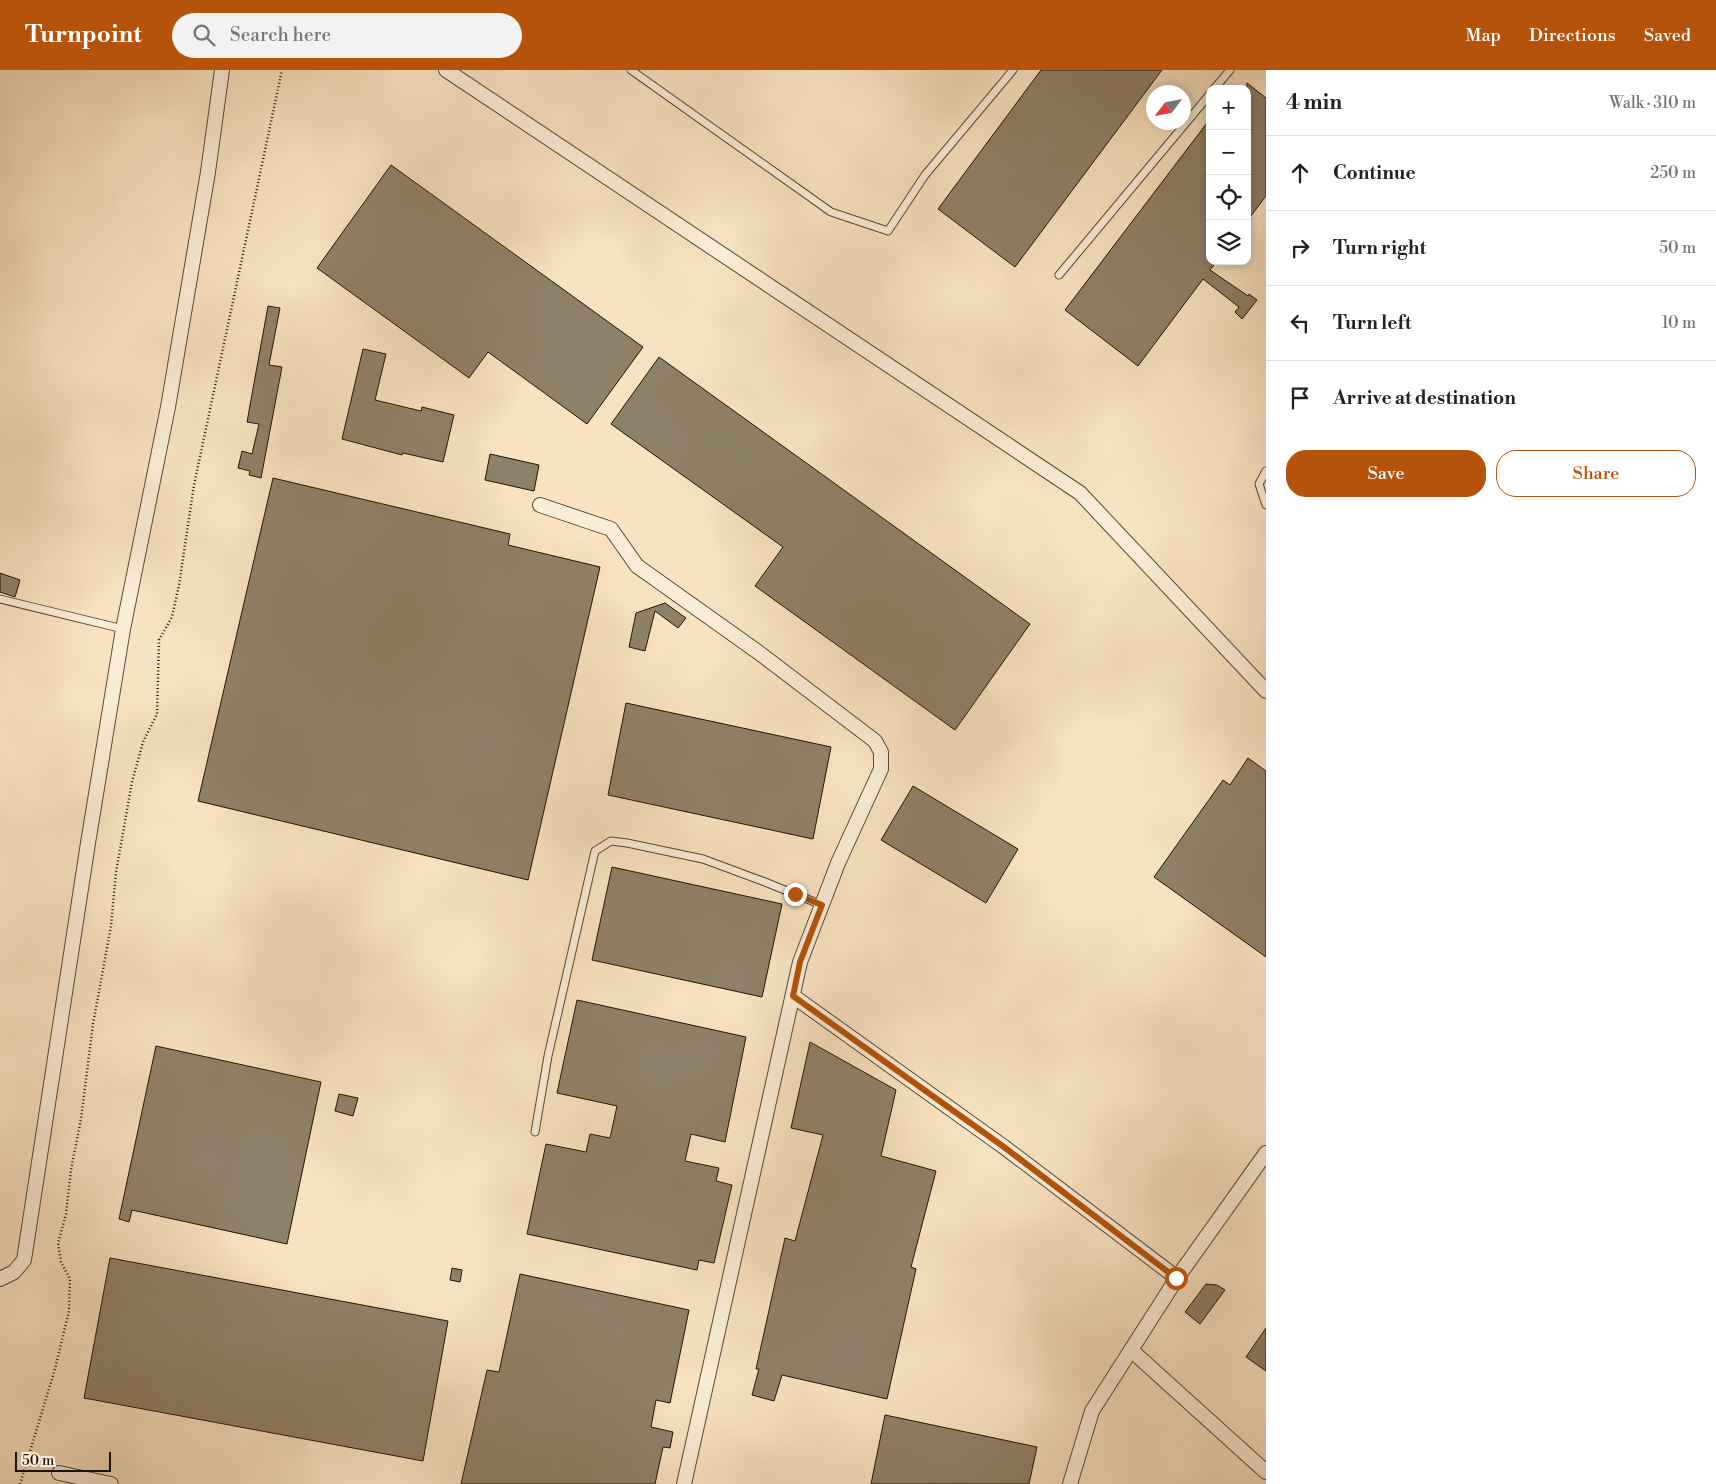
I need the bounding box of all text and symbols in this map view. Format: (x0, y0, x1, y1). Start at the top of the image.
search box (172, 13, 522, 58)
text: Turnpoint (25, 20, 142, 50)
icon: search (190, 21, 218, 49)
text: Search here (230, 23, 331, 47)
text: Map (1465, 24, 1501, 47)
text: Directions (1529, 24, 1616, 47)
text: Saved (1644, 24, 1691, 47)
north arrow (1146, 85, 1191, 130)
map controls (1206, 85, 1251, 265)
button: + (1206, 85, 1251, 130)
text: 4 min (1286, 90, 1342, 116)
text: Walk · 310 m (1609, 93, 1696, 113)
button: − (1206, 130, 1251, 175)
icon: ahead (1286, 159, 1314, 187)
text: Continue (1333, 161, 1416, 185)
text: 250 m (1650, 163, 1696, 183)
button: locate (1206, 175, 1251, 220)
button: layers (1206, 220, 1251, 265)
icon: right (1286, 234, 1314, 262)
text: Turn right (1333, 236, 1426, 260)
text: 50 m (1659, 238, 1696, 258)
icon: left (1286, 309, 1314, 337)
text: Turn left (1333, 311, 1412, 335)
text: 10 m (1662, 313, 1696, 333)
icon: arrive (1286, 384, 1314, 412)
text: Arrive at destination (1333, 386, 1516, 410)
button: Save (1286, 450, 1486, 497)
button: Share (1496, 450, 1696, 497)
route end (784, 883, 807, 906)
route start (1165, 1267, 1188, 1290)
scale bar (15, 1449, 111, 1472)
text: 50 m (22, 1452, 54, 1470)

